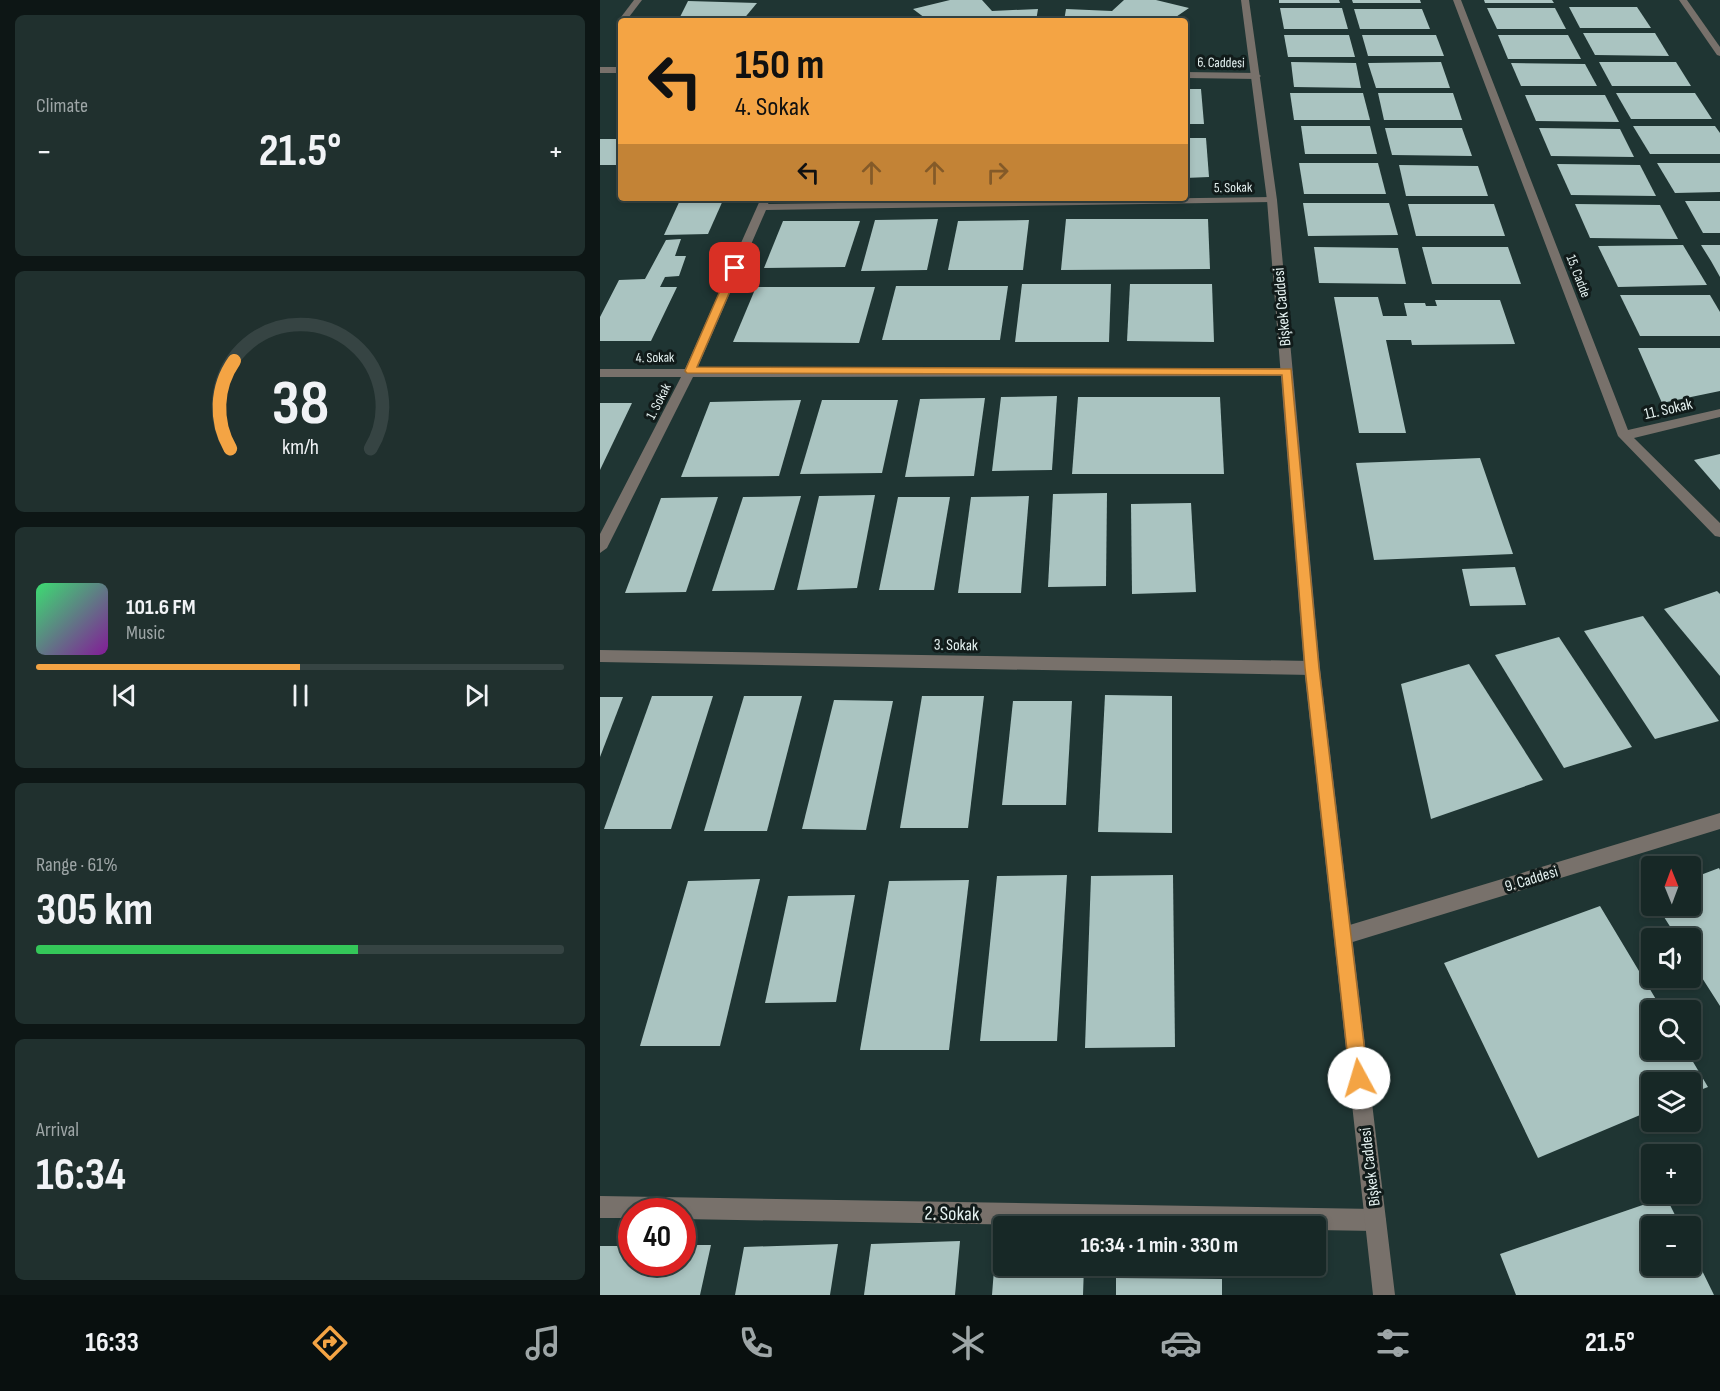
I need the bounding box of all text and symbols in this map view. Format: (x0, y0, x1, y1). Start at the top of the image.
text: 150 m (735, 40, 824, 91)
icon: left (636, 42, 714, 120)
street label: 6. Caddesi (1197, 54, 1245, 71)
text: 4. Sokak (735, 91, 809, 123)
text: Climate (36, 94, 88, 118)
text: 21.5° (259, 124, 341, 179)
text: − (36, 132, 52, 172)
text: + (548, 132, 564, 172)
icon: left (792, 156, 825, 189)
icon: ahead (855, 156, 888, 189)
icon: ahead (918, 156, 951, 189)
icon: right (981, 156, 1014, 189)
street label: 5. Sokak (1214, 179, 1253, 196)
pin (709, 242, 760, 293)
icon: arrive (718, 251, 751, 284)
street label: 15. Cadde (1563, 252, 1594, 300)
street label: Bişkek Caddesi (1270, 267, 1295, 347)
street label: 4. Sokak (636, 349, 675, 366)
text: 38 (271, 367, 329, 442)
street label: 1. Sokak (642, 380, 675, 422)
street label: 11. Sokak (1642, 395, 1694, 424)
text: km/h (281, 435, 319, 460)
text: 101.6 FM (126, 594, 196, 621)
text: Music (126, 621, 165, 645)
street label: 3. Sokak (934, 636, 978, 655)
icon: previous (108, 679, 141, 712)
icon: pause (284, 679, 317, 712)
icon: next (460, 679, 493, 712)
text: Range · 61% (36, 853, 118, 877)
north arrow (1641, 856, 1701, 916)
map controls (1641, 856, 1701, 1276)
street label: 9. Caddesi (1503, 862, 1560, 896)
text: 305 km (36, 883, 153, 938)
button: sound (1641, 928, 1701, 988)
button: search (1641, 1000, 1701, 1060)
position arrow (1327, 1046, 1391, 1110)
button: layers (1641, 1072, 1701, 1132)
text: Arrival (36, 1118, 79, 1142)
street label: Bişkek Caddesi (1356, 1126, 1385, 1207)
button: + (1641, 1144, 1701, 1204)
text: 16:34 (36, 1148, 126, 1203)
speed limit sign: 40 (618, 1198, 696, 1276)
street label: 2. Sokak (924, 1202, 980, 1226)
button: − (1641, 1216, 1701, 1276)
text: 16:34 · 1 min · 330 m (1081, 1232, 1238, 1259)
icon: directions (309, 1322, 351, 1364)
icon: music (522, 1322, 564, 1364)
icon: phone (735, 1322, 777, 1364)
icon: climate (947, 1322, 989, 1364)
icon: car (1160, 1322, 1202, 1364)
icon: filters (1372, 1322, 1414, 1364)
text: 16:33 (85, 1327, 139, 1359)
text: 21.5° (1585, 1327, 1635, 1359)

